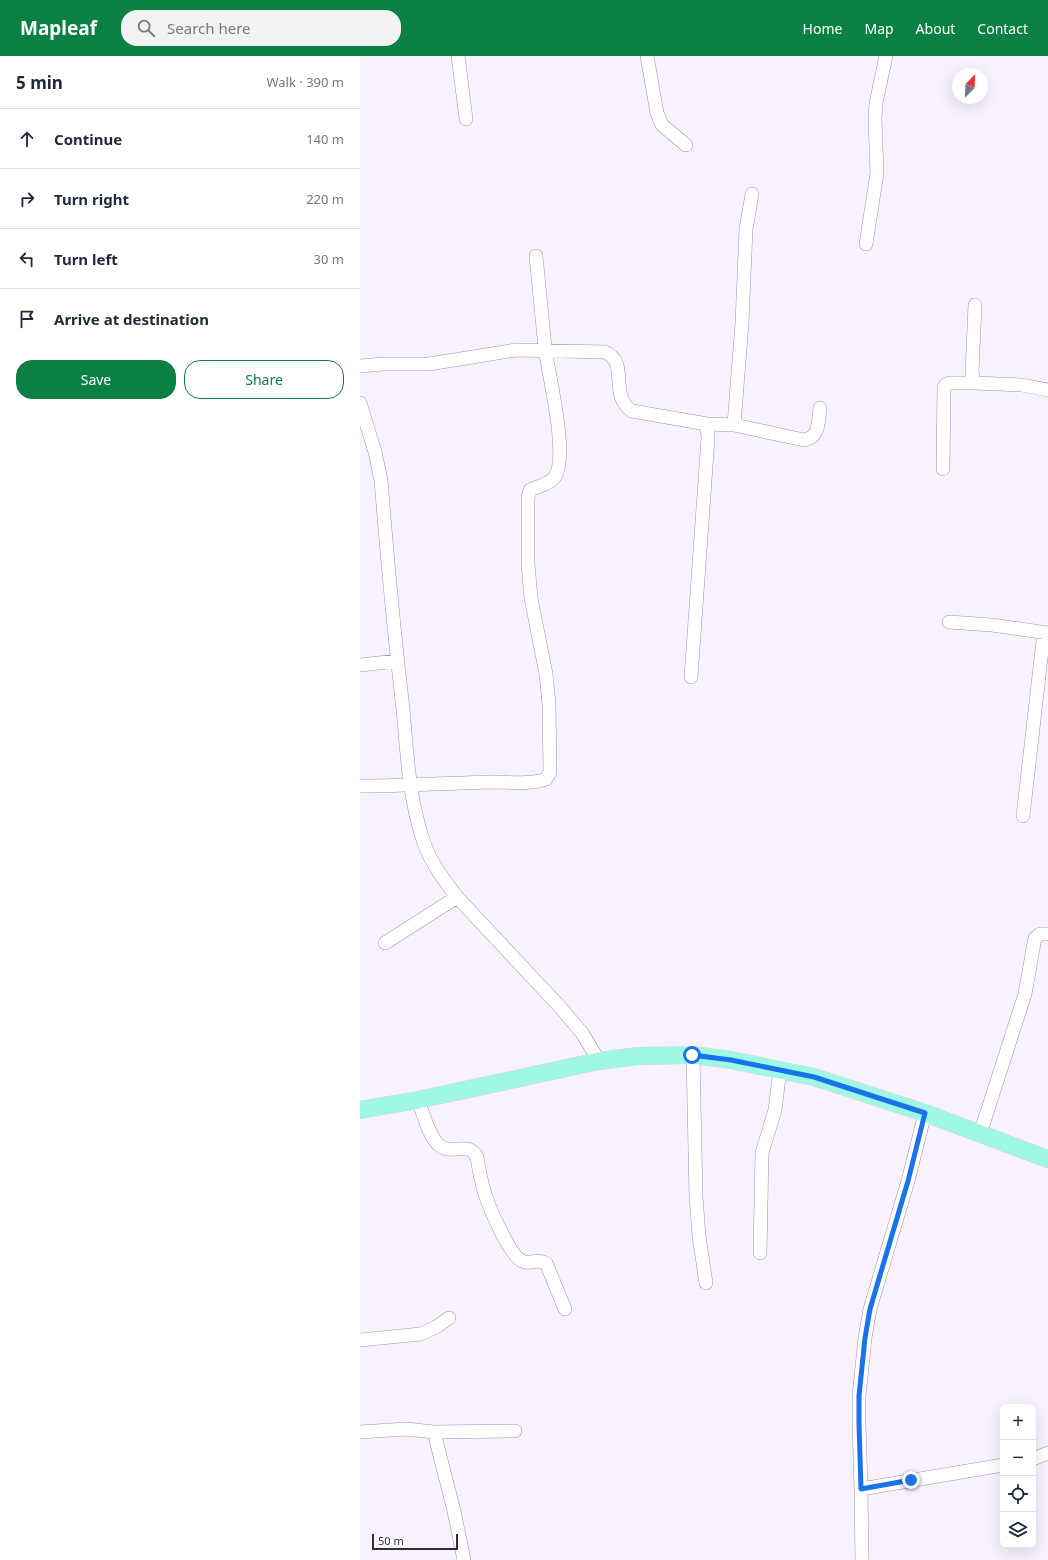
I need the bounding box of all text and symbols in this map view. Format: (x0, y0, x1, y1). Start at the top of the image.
search box (121, 10, 401, 46)
text: Mapleaf (20, 15, 97, 41)
icon: search (135, 17, 157, 39)
text: Search here (167, 18, 251, 38)
text: Home (803, 19, 842, 38)
text: Map (864, 19, 894, 38)
text: About (916, 19, 955, 38)
text: Contact (977, 19, 1028, 38)
north arrow (952, 68, 988, 104)
text: 5 min (16, 71, 63, 94)
text: Walk · 390 m (266, 73, 344, 91)
icon: ahead (16, 128, 38, 150)
text: Continue (54, 129, 122, 149)
text: 140 m (306, 130, 344, 148)
icon: right (16, 188, 38, 210)
text: Turn right (54, 189, 129, 209)
text: 220 m (306, 190, 344, 208)
icon: left (16, 248, 38, 270)
text: Turn left (54, 249, 118, 269)
text: 30 m (314, 250, 344, 268)
icon: arrive (16, 308, 38, 330)
text: Arrive at destination (54, 309, 209, 329)
button: Save (16, 360, 176, 399)
button: Share (184, 360, 344, 399)
route start (683, 1046, 701, 1064)
map controls (1000, 1404, 1036, 1548)
button: + (1000, 1404, 1036, 1440)
button: − (1000, 1440, 1036, 1476)
route end (902, 1471, 920, 1489)
button: locate (1000, 1476, 1036, 1512)
button: layers (1000, 1512, 1036, 1548)
scale bar (372, 1532, 458, 1551)
text: 50 m (378, 1533, 404, 1548)

